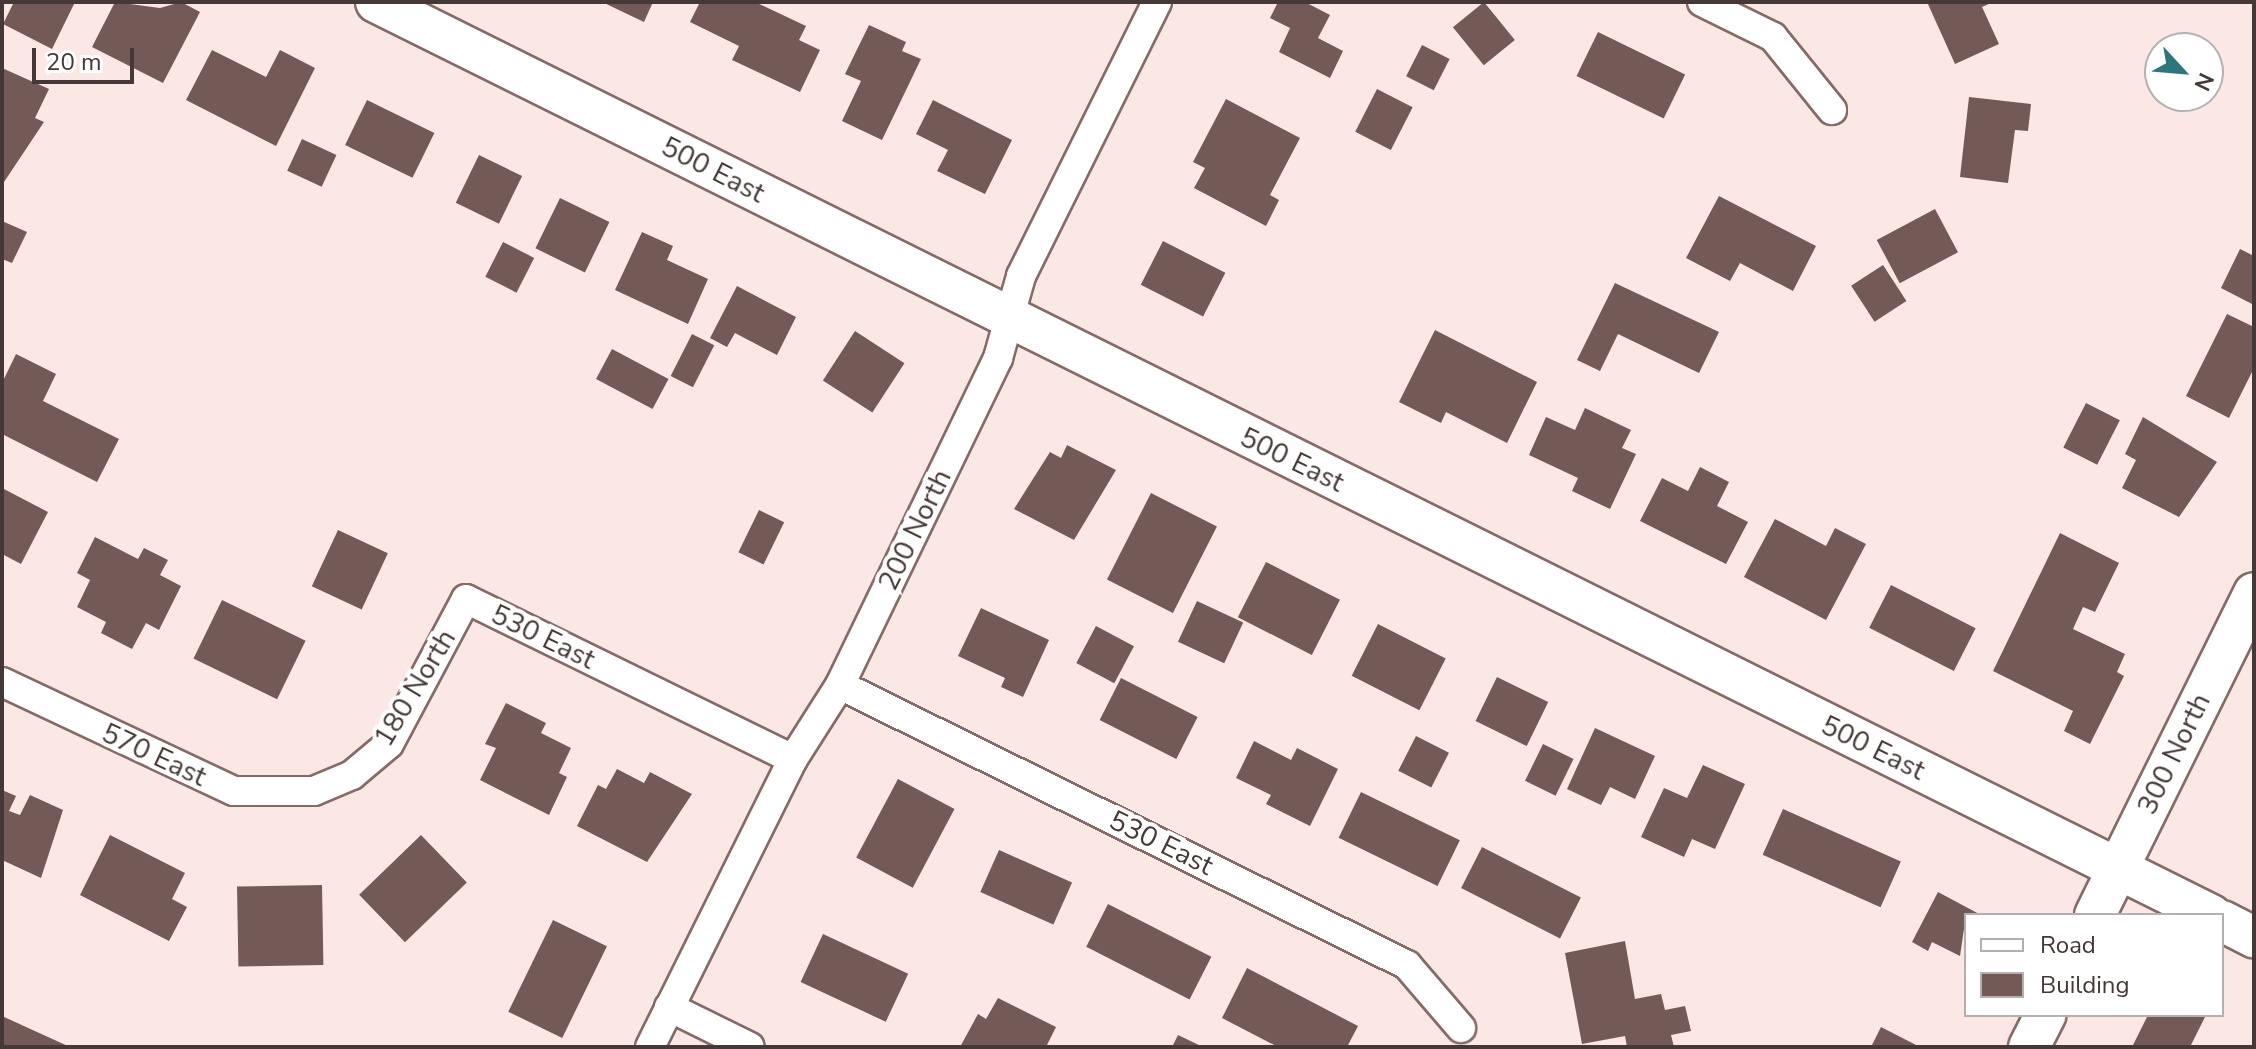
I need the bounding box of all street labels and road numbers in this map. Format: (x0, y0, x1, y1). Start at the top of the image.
street label: 500 East (656, 130, 770, 210)
street label: 500 East (1234, 420, 1350, 500)
street label: 200 North (871, 464, 959, 596)
street label: 530 East (485, 597, 601, 677)
street label: 180 North (367, 623, 463, 753)
street label: 300 North (2130, 688, 2218, 820)
street label: 500 East (1815, 708, 1931, 788)
street label: 570 East (96, 716, 212, 794)
street label: 530 East (1103, 803, 1219, 883)

